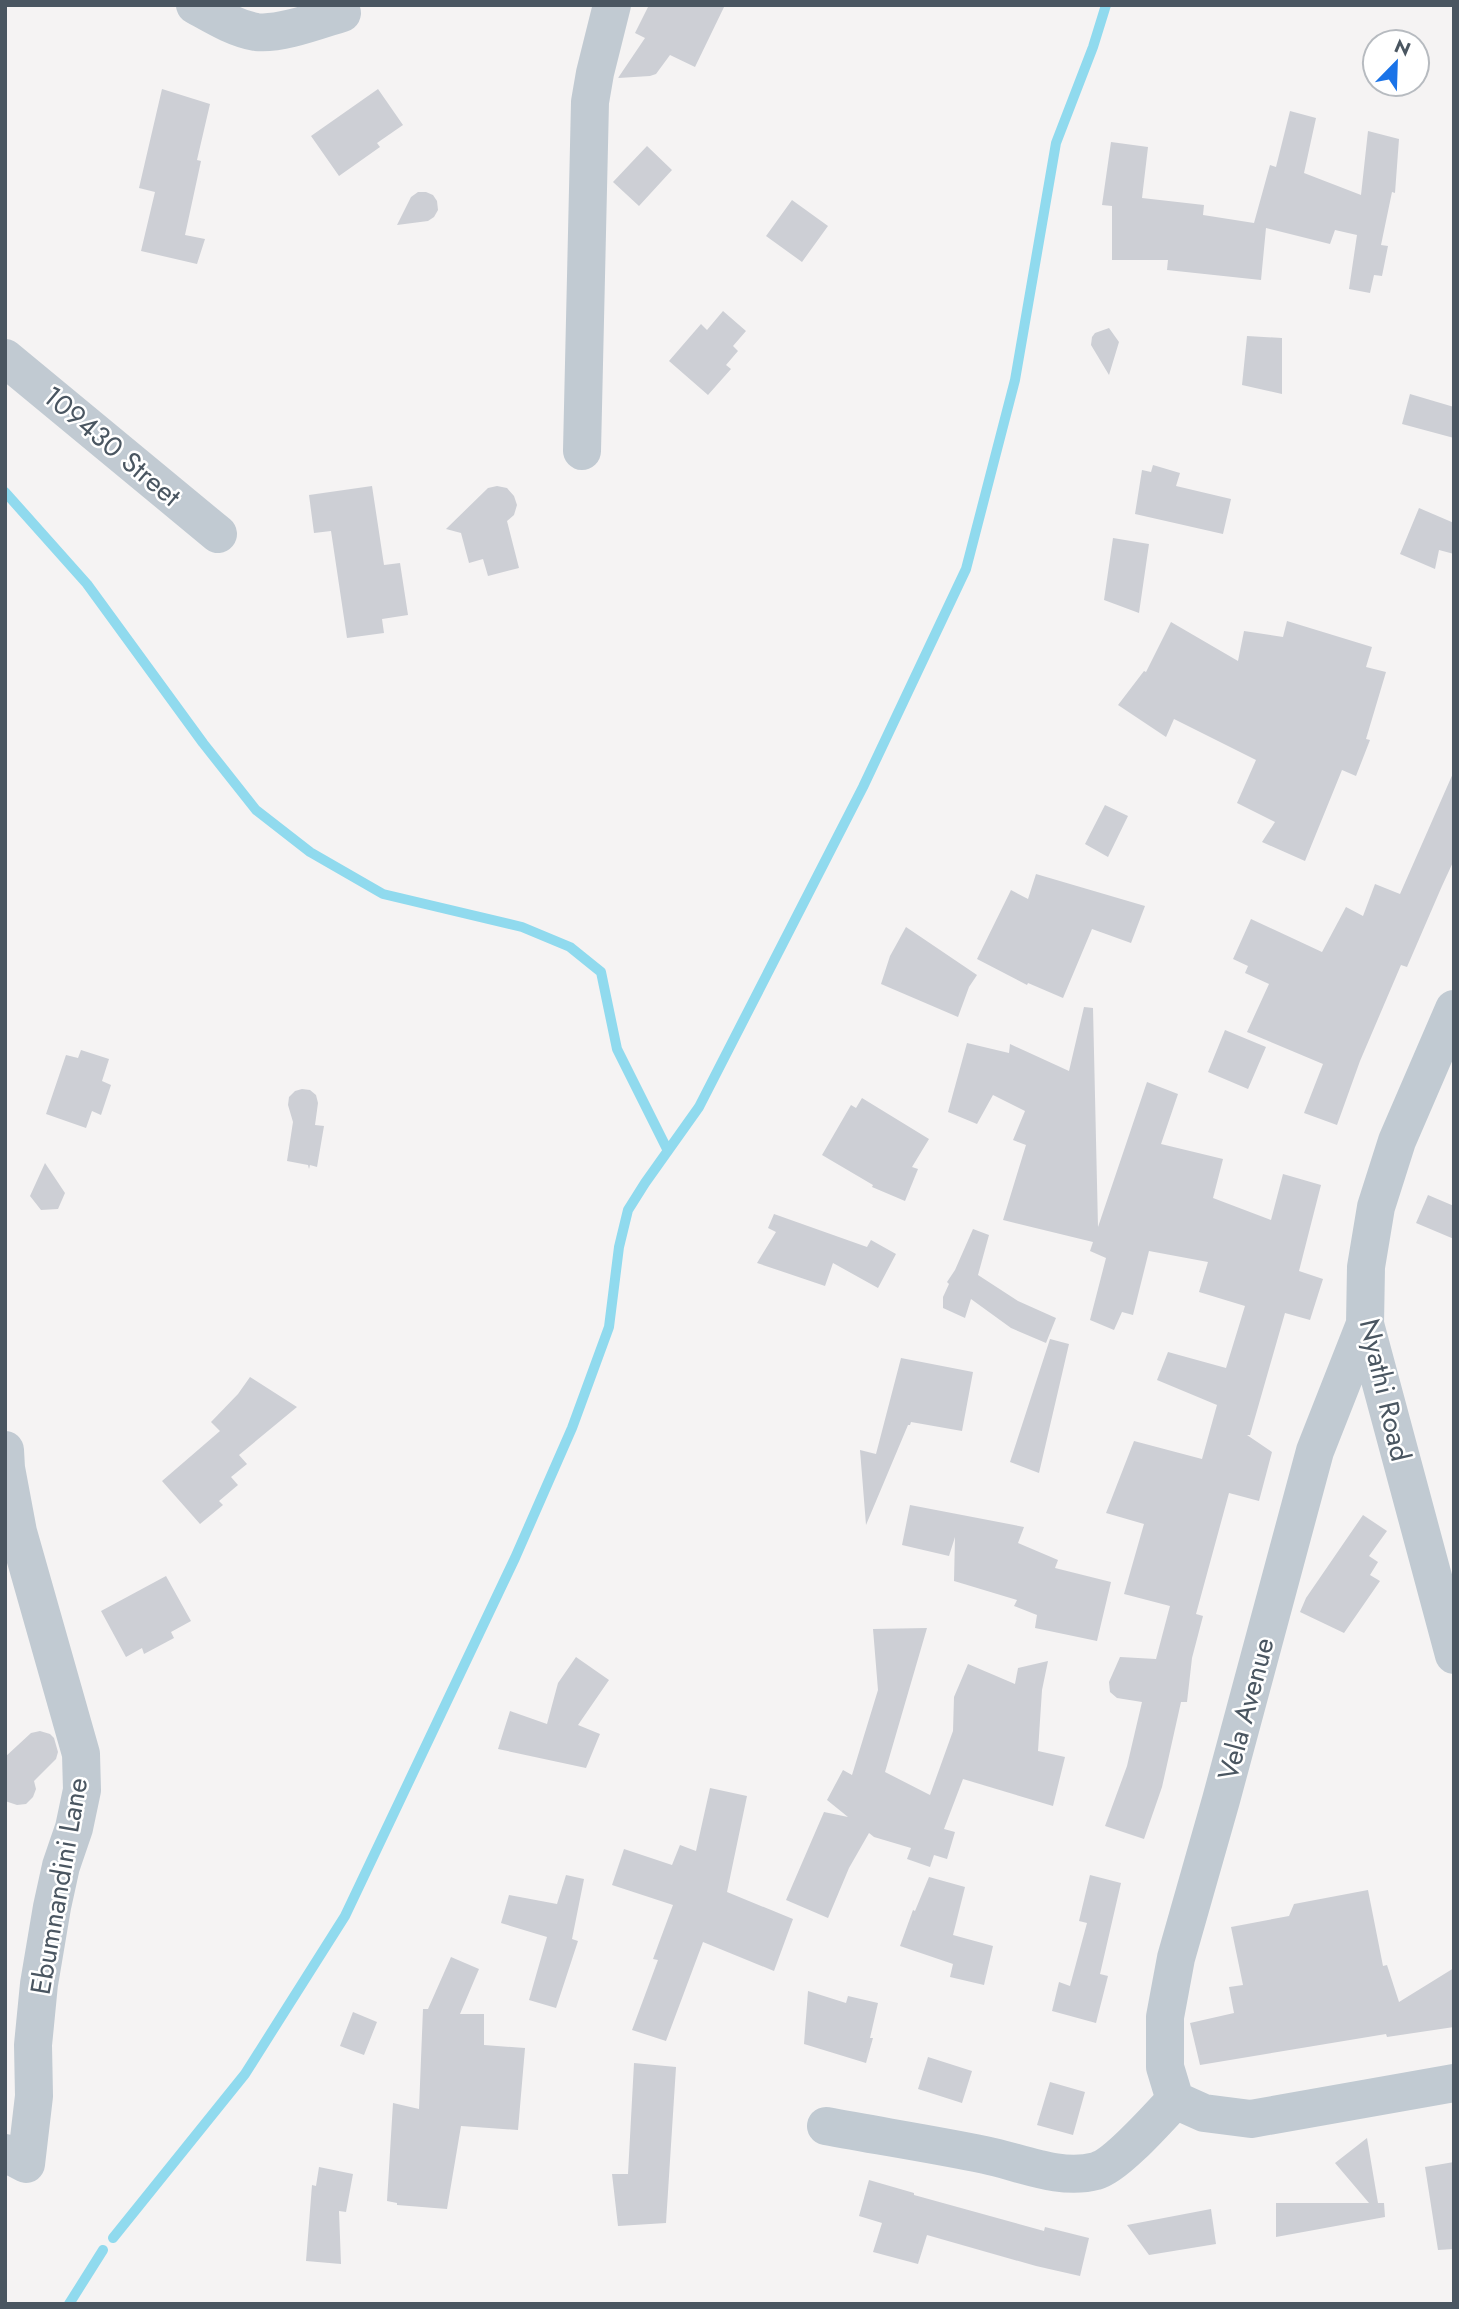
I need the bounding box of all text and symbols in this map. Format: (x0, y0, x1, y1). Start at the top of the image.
north arrow (1361, 28, 1431, 98)
text: N (1390, 32, 1415, 63)
street label: 109430 Street (34, 376, 190, 516)
street label: Nyathi Road (1349, 1315, 1421, 1465)
street label: Vela Avenue (1207, 1633, 1285, 1785)
street label: Ebumnandini Lane (20, 1774, 98, 1998)

